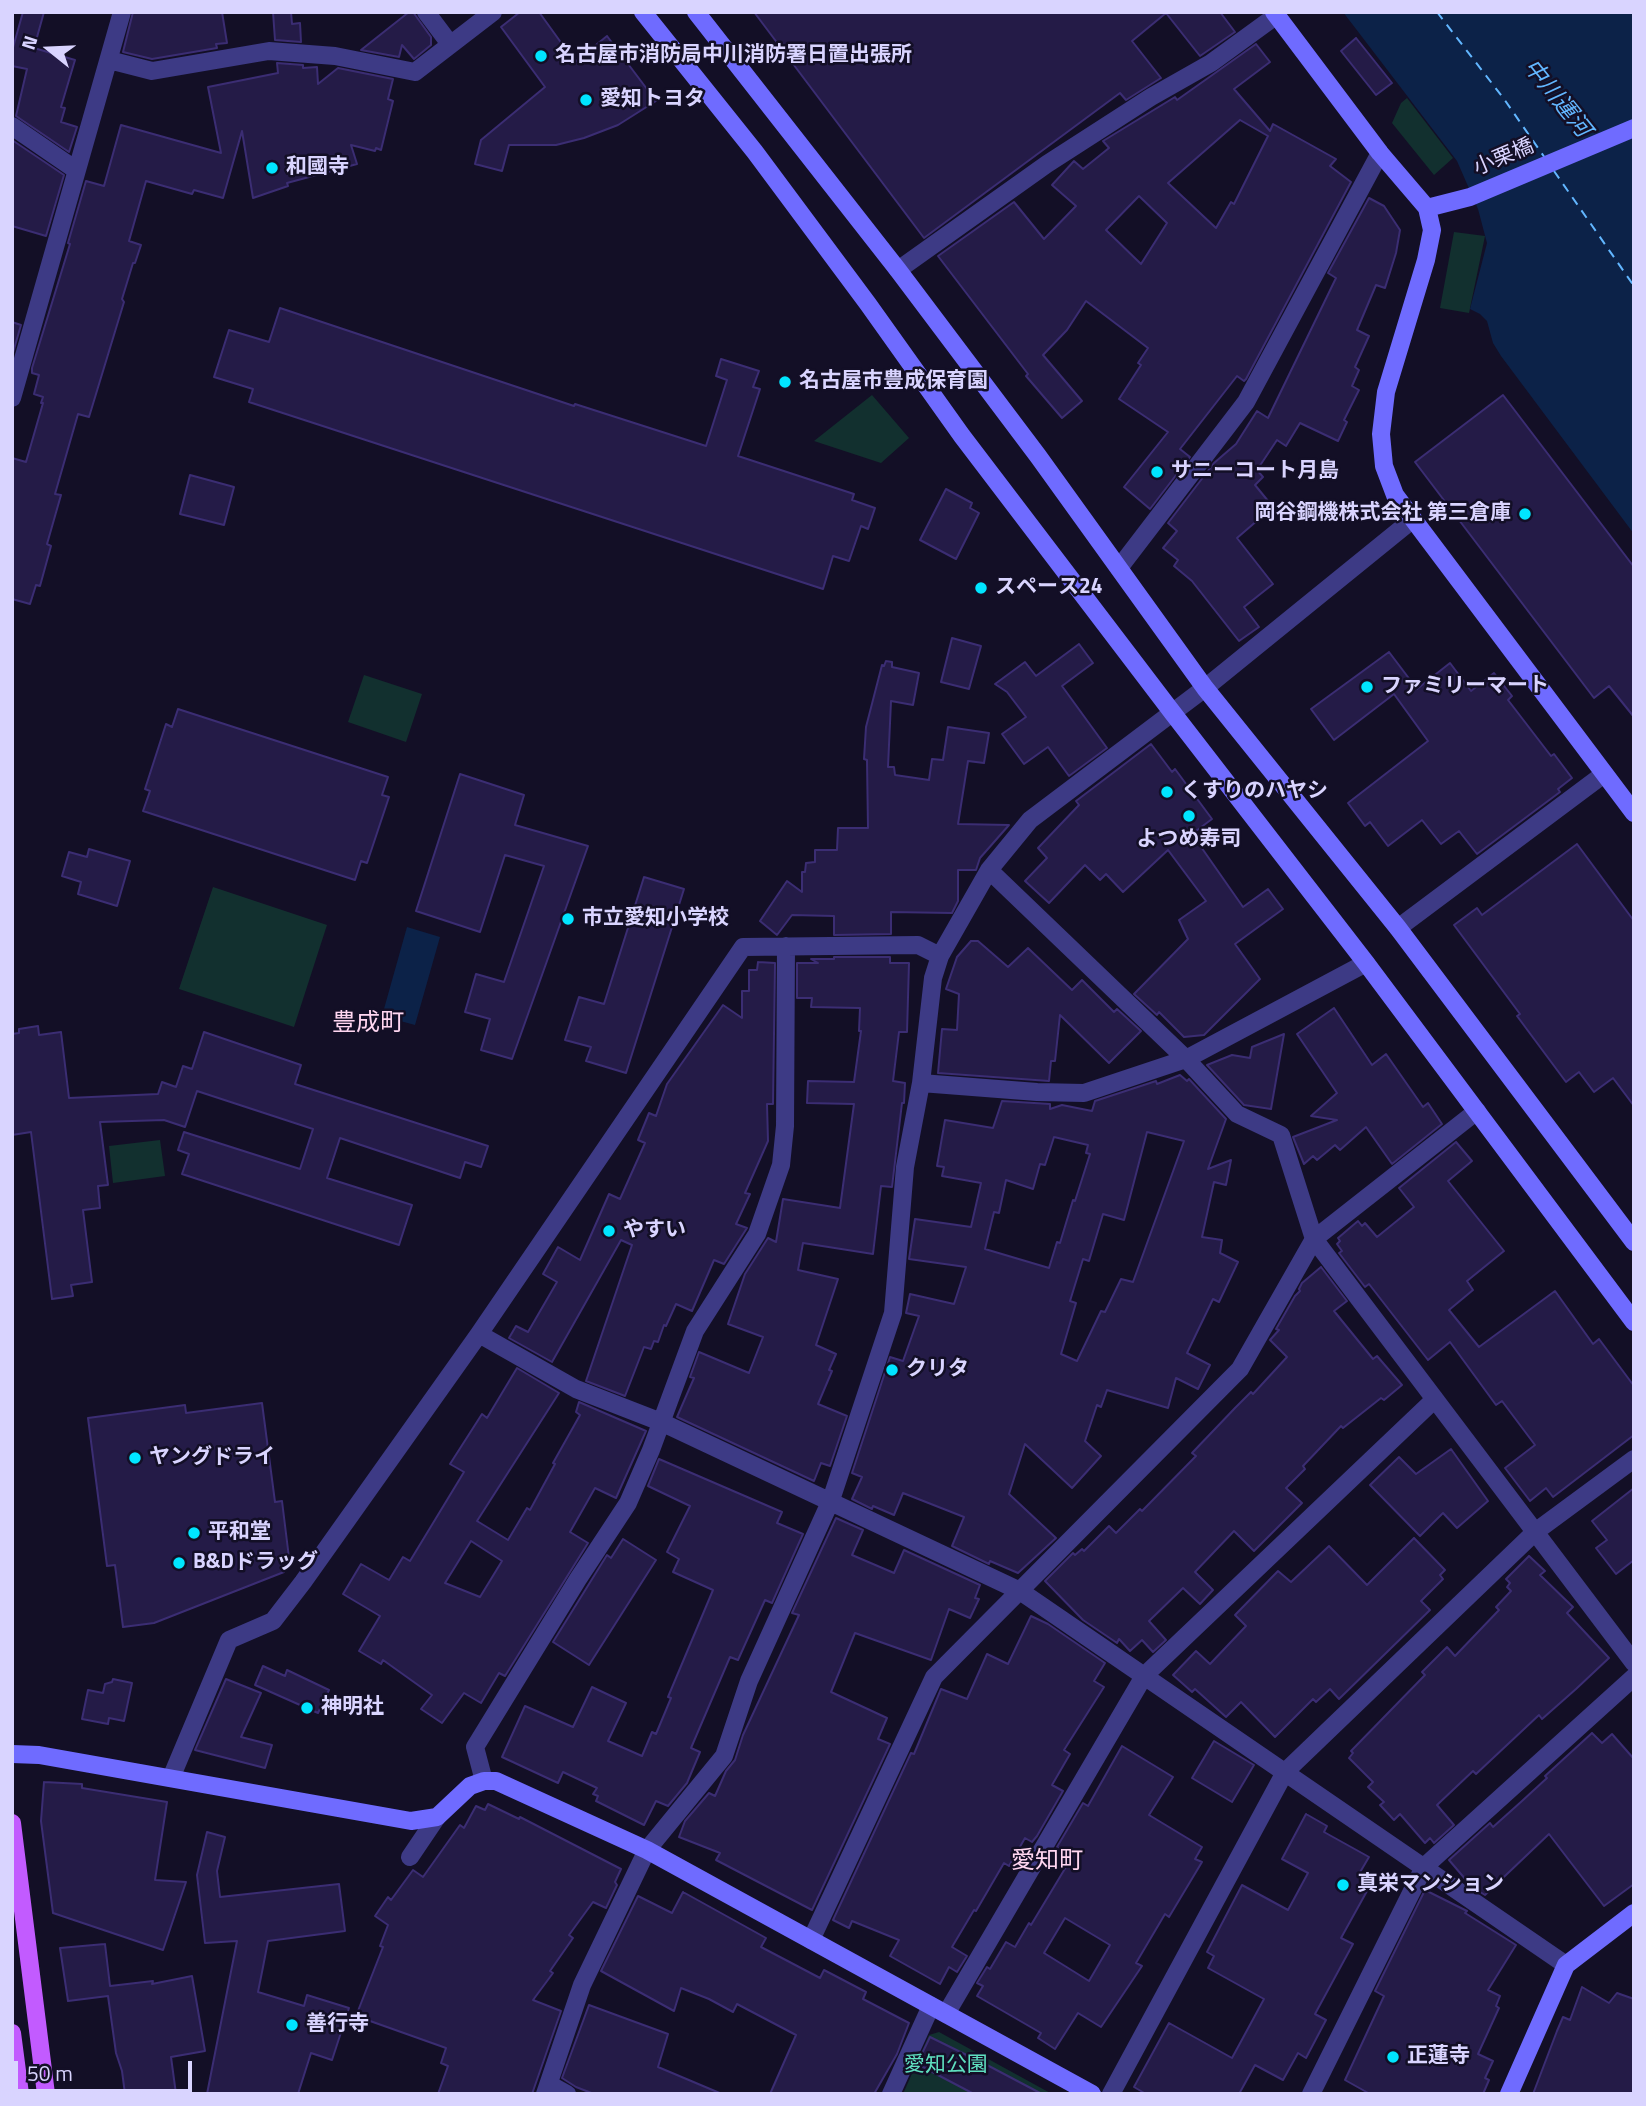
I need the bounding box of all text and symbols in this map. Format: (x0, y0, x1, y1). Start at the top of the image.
north arrow (14, 14, 84, 84)
text: N (13, 32, 44, 53)
place label: 名古屋市消防局中川消防署日置出張所 (555, 43, 912, 69)
marker: 名古屋市消防局中川消防署日置出張所 (533, 48, 549, 64)
water label: 中川運河 (1516, 55, 1596, 143)
place label: 愛知トヨタ (600, 87, 705, 113)
marker: 愛知トヨタ (578, 92, 594, 108)
street label: 小栗橋 (1470, 134, 1538, 182)
place label: 和國寺 (286, 155, 349, 181)
marker: 和國寺 (264, 160, 280, 176)
place label: 名古屋市豊成保育園 (799, 369, 988, 395)
marker: 名古屋市豊成保育園 (777, 374, 793, 390)
place label: サニーコート月島 (1171, 459, 1339, 485)
marker: サニーコート月島 (1149, 464, 1165, 480)
place label: 岡谷鋼機株式会社 第三倉庫 (1254, 501, 1511, 527)
marker: 岡谷鋼機株式会社 第三倉庫 (1517, 506, 1533, 522)
place label: スペース24 (995, 575, 1103, 601)
marker: スペース24 (973, 580, 989, 596)
place label: ファミリーマート (1381, 674, 1549, 700)
marker: ファミリーマート (1359, 679, 1375, 695)
place label: くすりのハヤシ (1181, 779, 1328, 805)
marker: くすりのハヤシ (1159, 784, 1175, 800)
marker: よつめ寿司 (1181, 808, 1197, 824)
place label: よつめ寿司 (1137, 827, 1241, 853)
place label: 市立愛知小学校 (582, 906, 729, 932)
marker: 市立愛知小学校 (560, 911, 576, 927)
district label: 豊成町 (332, 1010, 404, 1038)
place label: やすい (623, 1218, 686, 1244)
marker: やすい (601, 1223, 617, 1239)
place label: クリタ (906, 1357, 969, 1383)
marker: クリタ (884, 1362, 900, 1378)
place label: ヤングドライ (149, 1445, 275, 1471)
marker: ヤングドライ (127, 1450, 143, 1466)
place label: 平和堂 (208, 1520, 271, 1546)
marker: 平和堂 (186, 1525, 202, 1541)
place label: B&Dドラッグ (193, 1550, 318, 1576)
marker: B&Dドラッグ (171, 1555, 187, 1571)
place label: 神明社 (321, 1695, 384, 1721)
marker: 神明社 (299, 1700, 315, 1716)
district label: 愛知町 (1011, 1848, 1083, 1876)
place label: 真栄マンション (1357, 1872, 1504, 1898)
marker: 真栄マンション (1335, 1877, 1351, 1893)
place label: 善行寺 (306, 2012, 369, 2038)
marker: 善行寺 (284, 2017, 300, 2033)
place label: 正蓮寺 (1407, 2044, 1470, 2070)
scale bar (18, 2046, 196, 2090)
marker: 正蓮寺 (1385, 2049, 1401, 2065)
park label: 愛知公園 (904, 2053, 988, 2079)
text: 50 m (27, 2057, 73, 2089)

